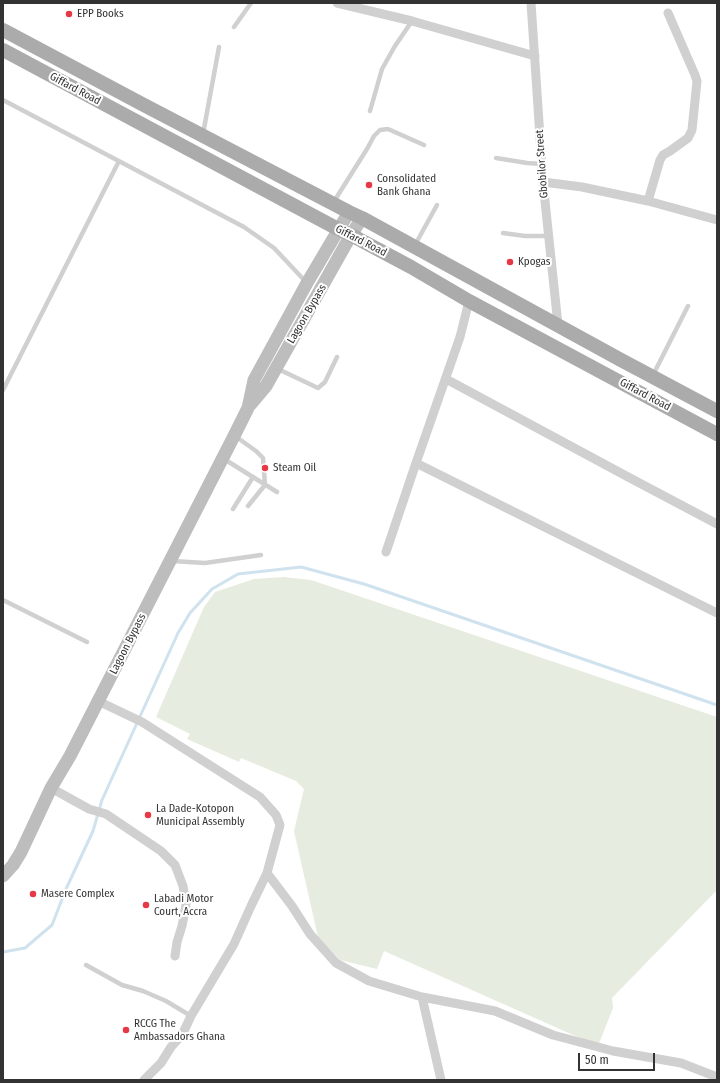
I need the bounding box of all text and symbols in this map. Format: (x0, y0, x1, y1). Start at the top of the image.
place label: EPP Books (77, 7, 124, 21)
marker: EPP Books (64, 9, 74, 19)
street label: Giffard Road (47, 70, 103, 108)
street label: Gbobilor Street (533, 129, 551, 199)
place label: Consolidated Bank Ghana (377, 172, 436, 198)
marker: Consolidated Bank Ghana (364, 180, 374, 190)
street label: Giffard Road (333, 222, 389, 260)
place label: Kpogas (518, 255, 550, 269)
marker: Kpogas (505, 257, 515, 267)
street label: Lagoon Bypass (285, 282, 329, 346)
street label: Giffard Road (617, 376, 673, 414)
place label: Steam Oil (273, 461, 316, 475)
marker: Steam Oil (260, 463, 270, 473)
street label: Lagoon Bypass (107, 611, 149, 677)
place label: La Dade-Kotopon Municipal Assembly (156, 802, 245, 828)
marker: La Dade-Kotopon Municipal Assembly (143, 810, 153, 820)
place label: Masere Complex (41, 887, 114, 901)
marker: Masere Complex (28, 889, 38, 899)
place label: Labadi Motor Court, Accra (154, 892, 213, 918)
marker: Labadi Motor Court, Accra (141, 900, 151, 910)
place label: RCCG The Ambassadors Ghana (134, 1017, 225, 1043)
marker: RCCG The Ambassadors Ghana (121, 1025, 131, 1035)
scale bar (580, 1045, 657, 1071)
text: 50 m (585, 1053, 609, 1067)

